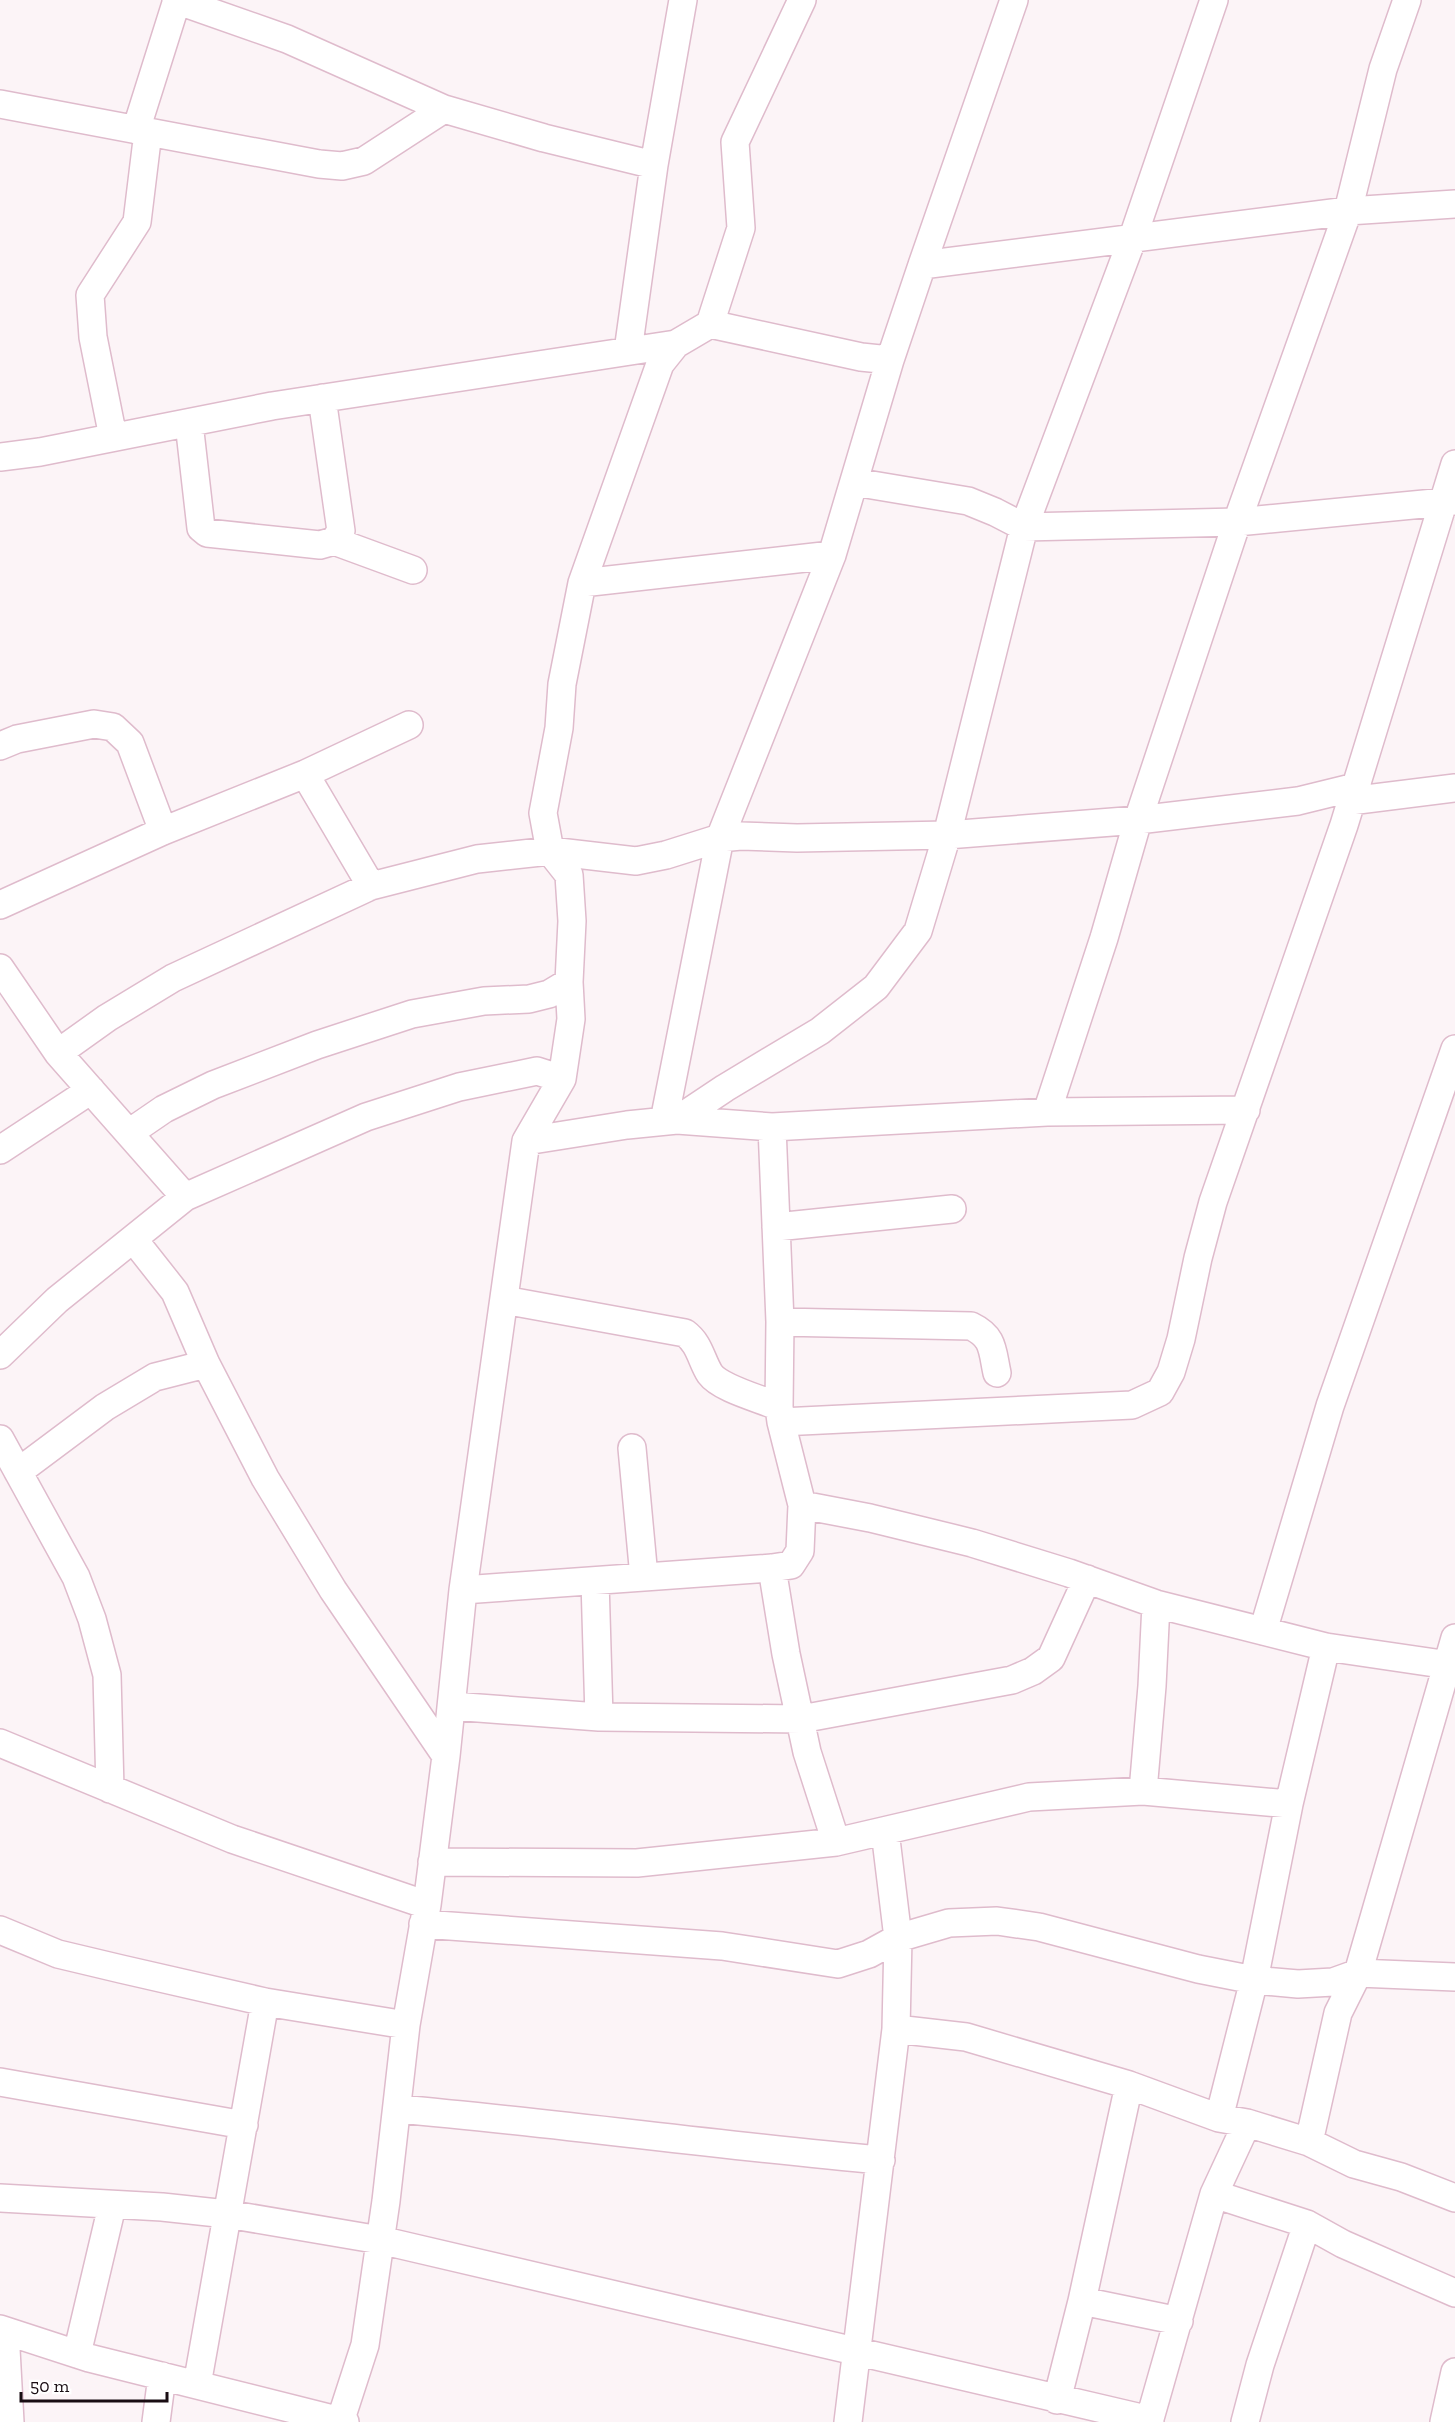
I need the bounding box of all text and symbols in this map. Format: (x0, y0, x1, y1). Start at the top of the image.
scale bar (21, 2365, 166, 2403)
text: 50 m (30, 2375, 70, 2397)

